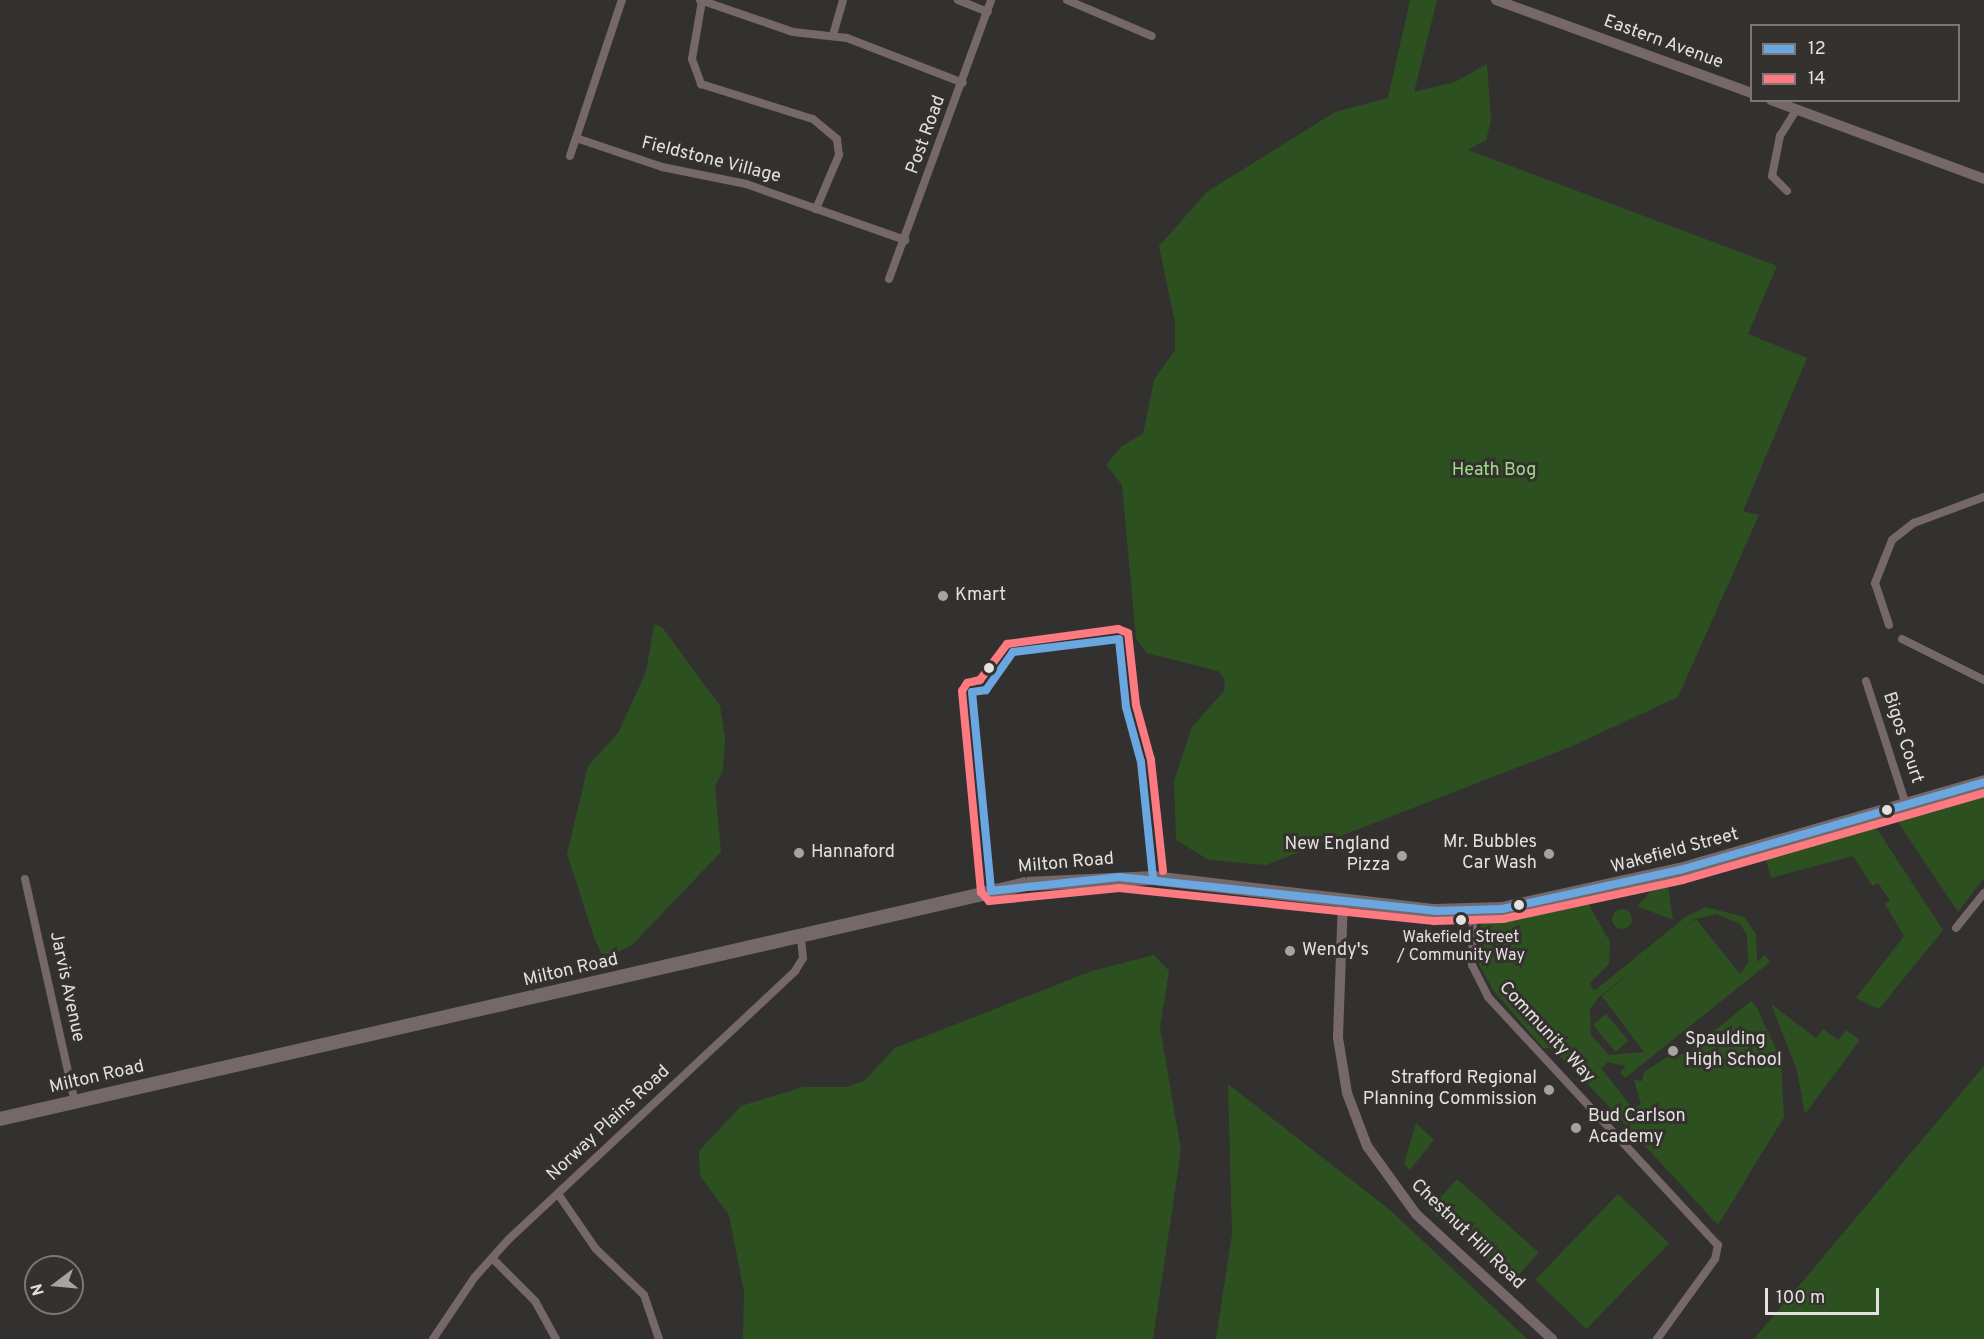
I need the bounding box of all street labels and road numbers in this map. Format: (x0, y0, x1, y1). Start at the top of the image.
street label: Eastern Avenue (1600, 11, 1726, 75)
street label: Post Road (903, 93, 951, 177)
street label: Fieldstone Village (639, 133, 783, 189)
street label: Bigos Court (1877, 689, 1927, 787)
street label: Wakefield Street (1609, 825, 1741, 879)
street label: Milton Road (1017, 849, 1115, 879)
street label: Jarvis Avenue (44, 929, 88, 1045)
street label: Milton Road (522, 950, 620, 992)
street label: Community Way (1493, 978, 1599, 1088)
street label: Milton Road (48, 1057, 146, 1099)
street label: Norway Plains Road (543, 1061, 675, 1187)
street label: Chestnut Hill Road (1406, 1175, 1528, 1295)

